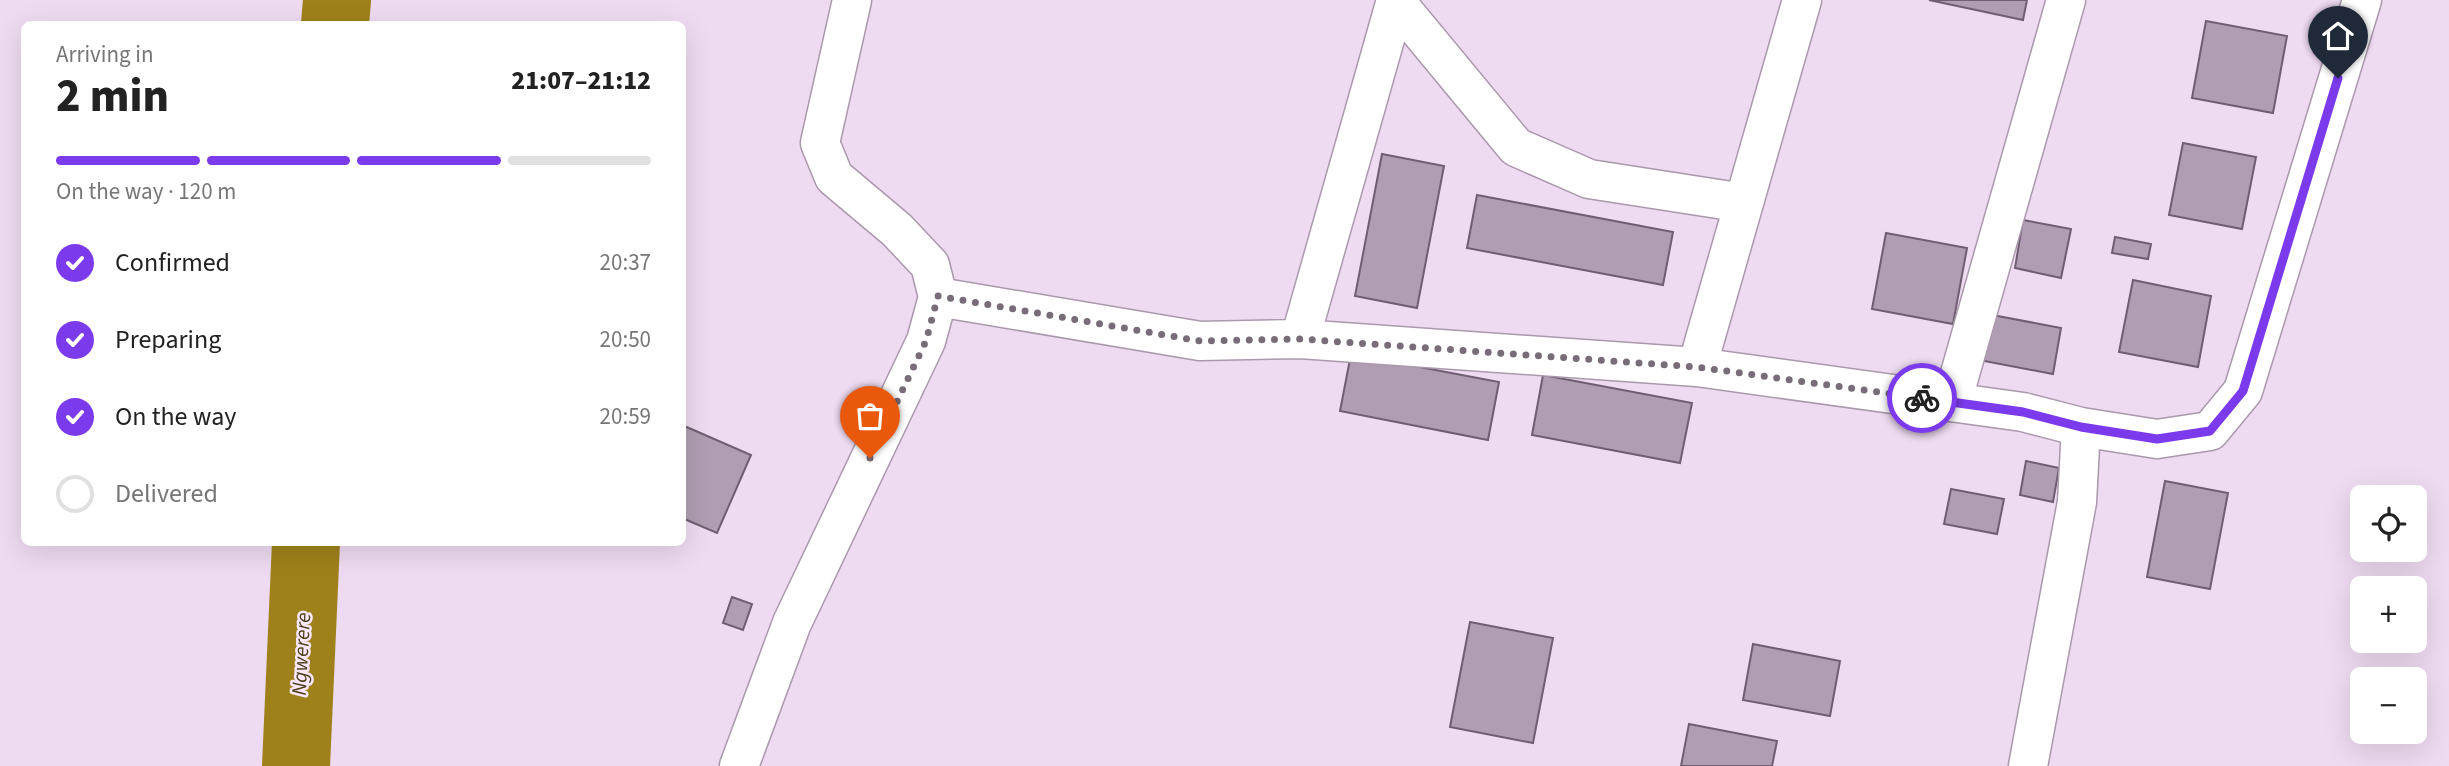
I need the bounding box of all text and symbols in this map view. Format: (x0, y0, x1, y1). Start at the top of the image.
pin (2308, 6, 2368, 78)
icon: home (2319, 17, 2357, 55)
text: Arriving in (56, 38, 154, 71)
text: 21:07–21:12 (511, 62, 651, 99)
text: 2 min (56, 64, 169, 129)
text: On the way · 120 m (56, 175, 236, 208)
icon: check (56, 244, 94, 282)
text: Confirmed (115, 244, 230, 281)
text: 20:37 (600, 246, 651, 279)
icon: check (56, 321, 94, 359)
text: Preparing (115, 321, 221, 358)
text: 20:50 (600, 323, 651, 356)
courier (1887, 363, 1957, 433)
icon: bike (1903, 379, 1941, 417)
pin (840, 386, 900, 458)
icon: bag (851, 397, 889, 435)
icon: check (56, 398, 94, 436)
text: On the way (115, 398, 236, 435)
text: 20:59 (600, 400, 651, 433)
text: Delivered (115, 475, 218, 512)
map controls (2350, 485, 2427, 744)
button: locate (2350, 485, 2427, 562)
button: + (2350, 576, 2427, 653)
water label: Ngwerere (284, 612, 318, 696)
button: − (2350, 667, 2427, 744)

